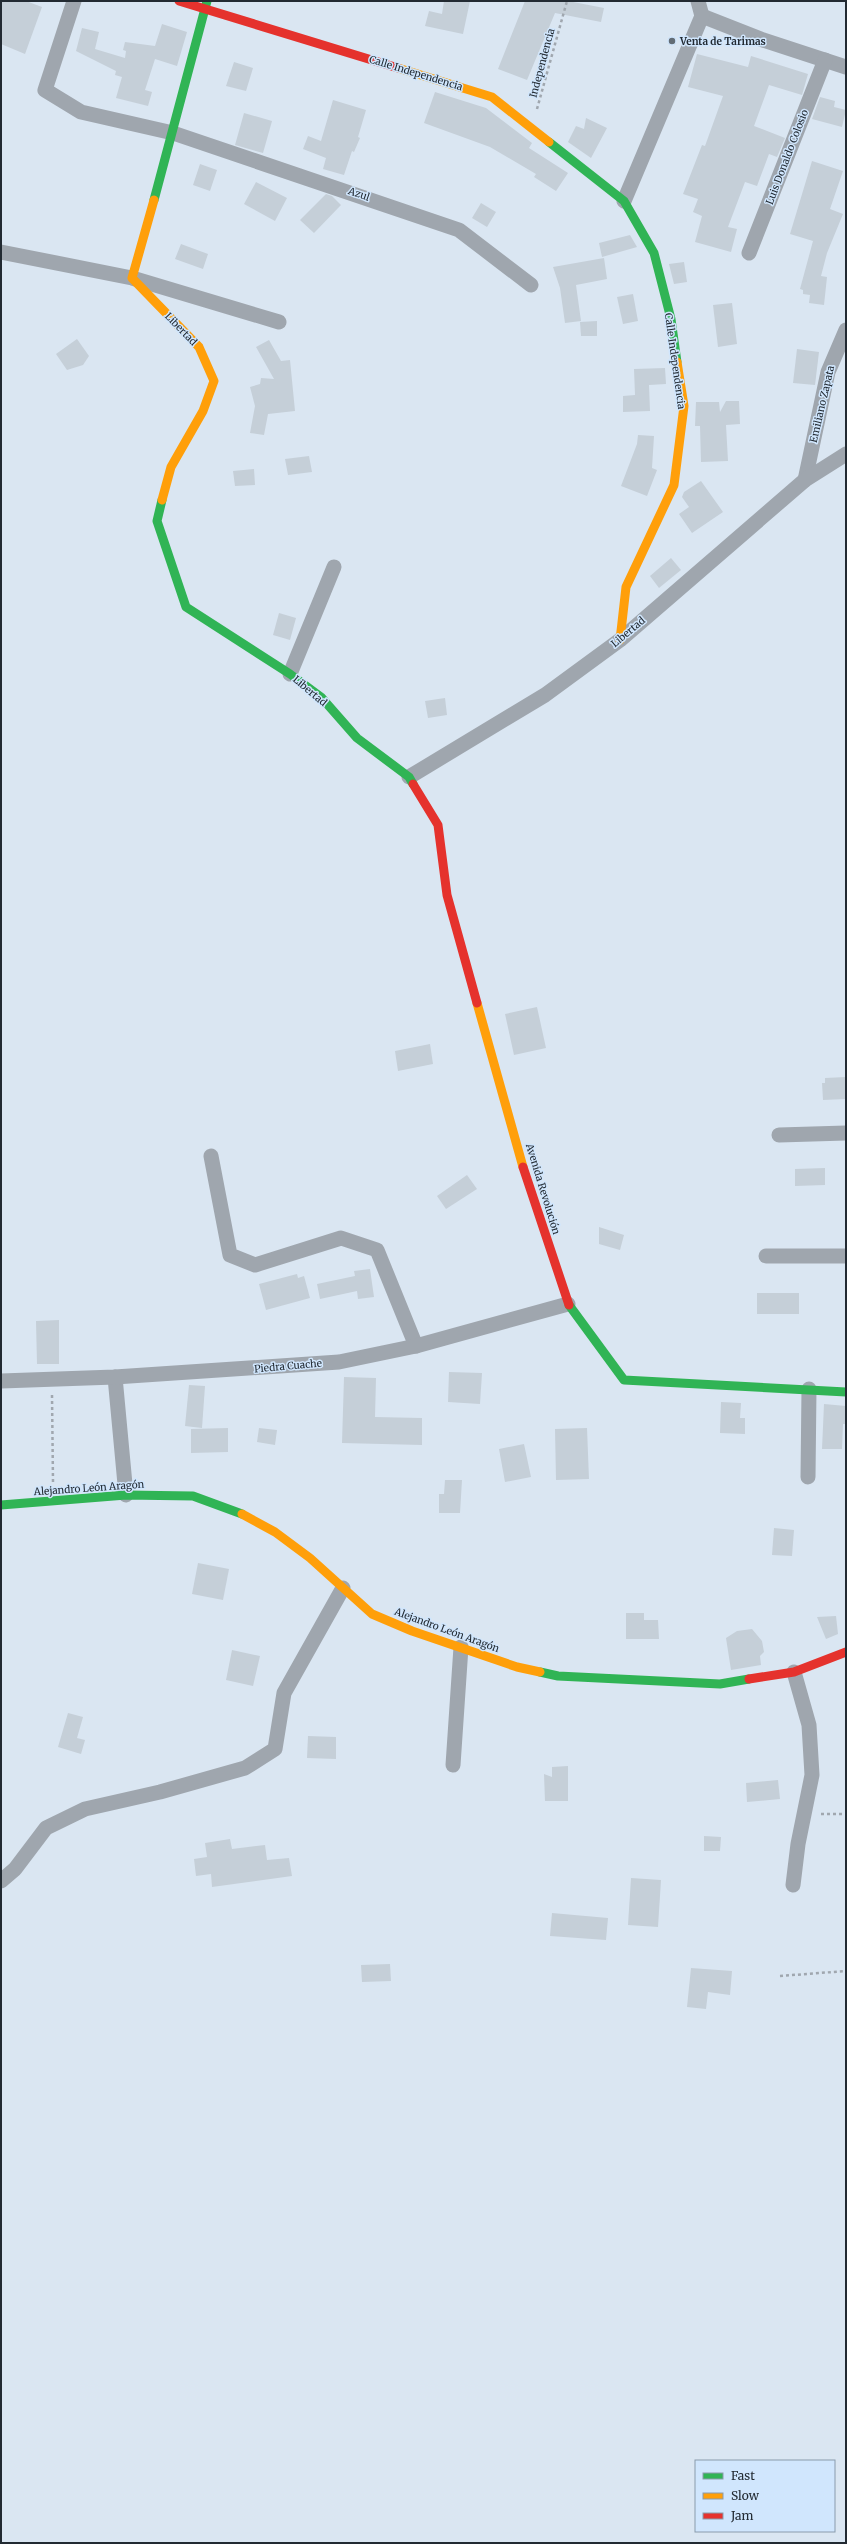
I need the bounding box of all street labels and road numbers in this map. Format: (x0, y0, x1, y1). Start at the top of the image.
street label: Independencia (526, 26, 558, 99)
street label: Calle Independencia (368, 53, 465, 94)
street label: Luis Donaldo Colosio (763, 108, 811, 206)
street label: Azul (346, 184, 372, 204)
street label: Libertad (162, 310, 200, 348)
street label: Calle Independencia (662, 312, 688, 411)
street label: Emiliano Zapata (807, 364, 837, 444)
street label: Libertad (608, 614, 648, 650)
street label: Libertad (290, 673, 330, 709)
street label: Avenida Revolución (523, 1141, 563, 1236)
street label: Piedra Cuache (254, 1357, 322, 1375)
street label: Alejandro León Aragón (32, 1478, 145, 1498)
street label: Alejandro León Aragón (392, 1605, 502, 1655)

